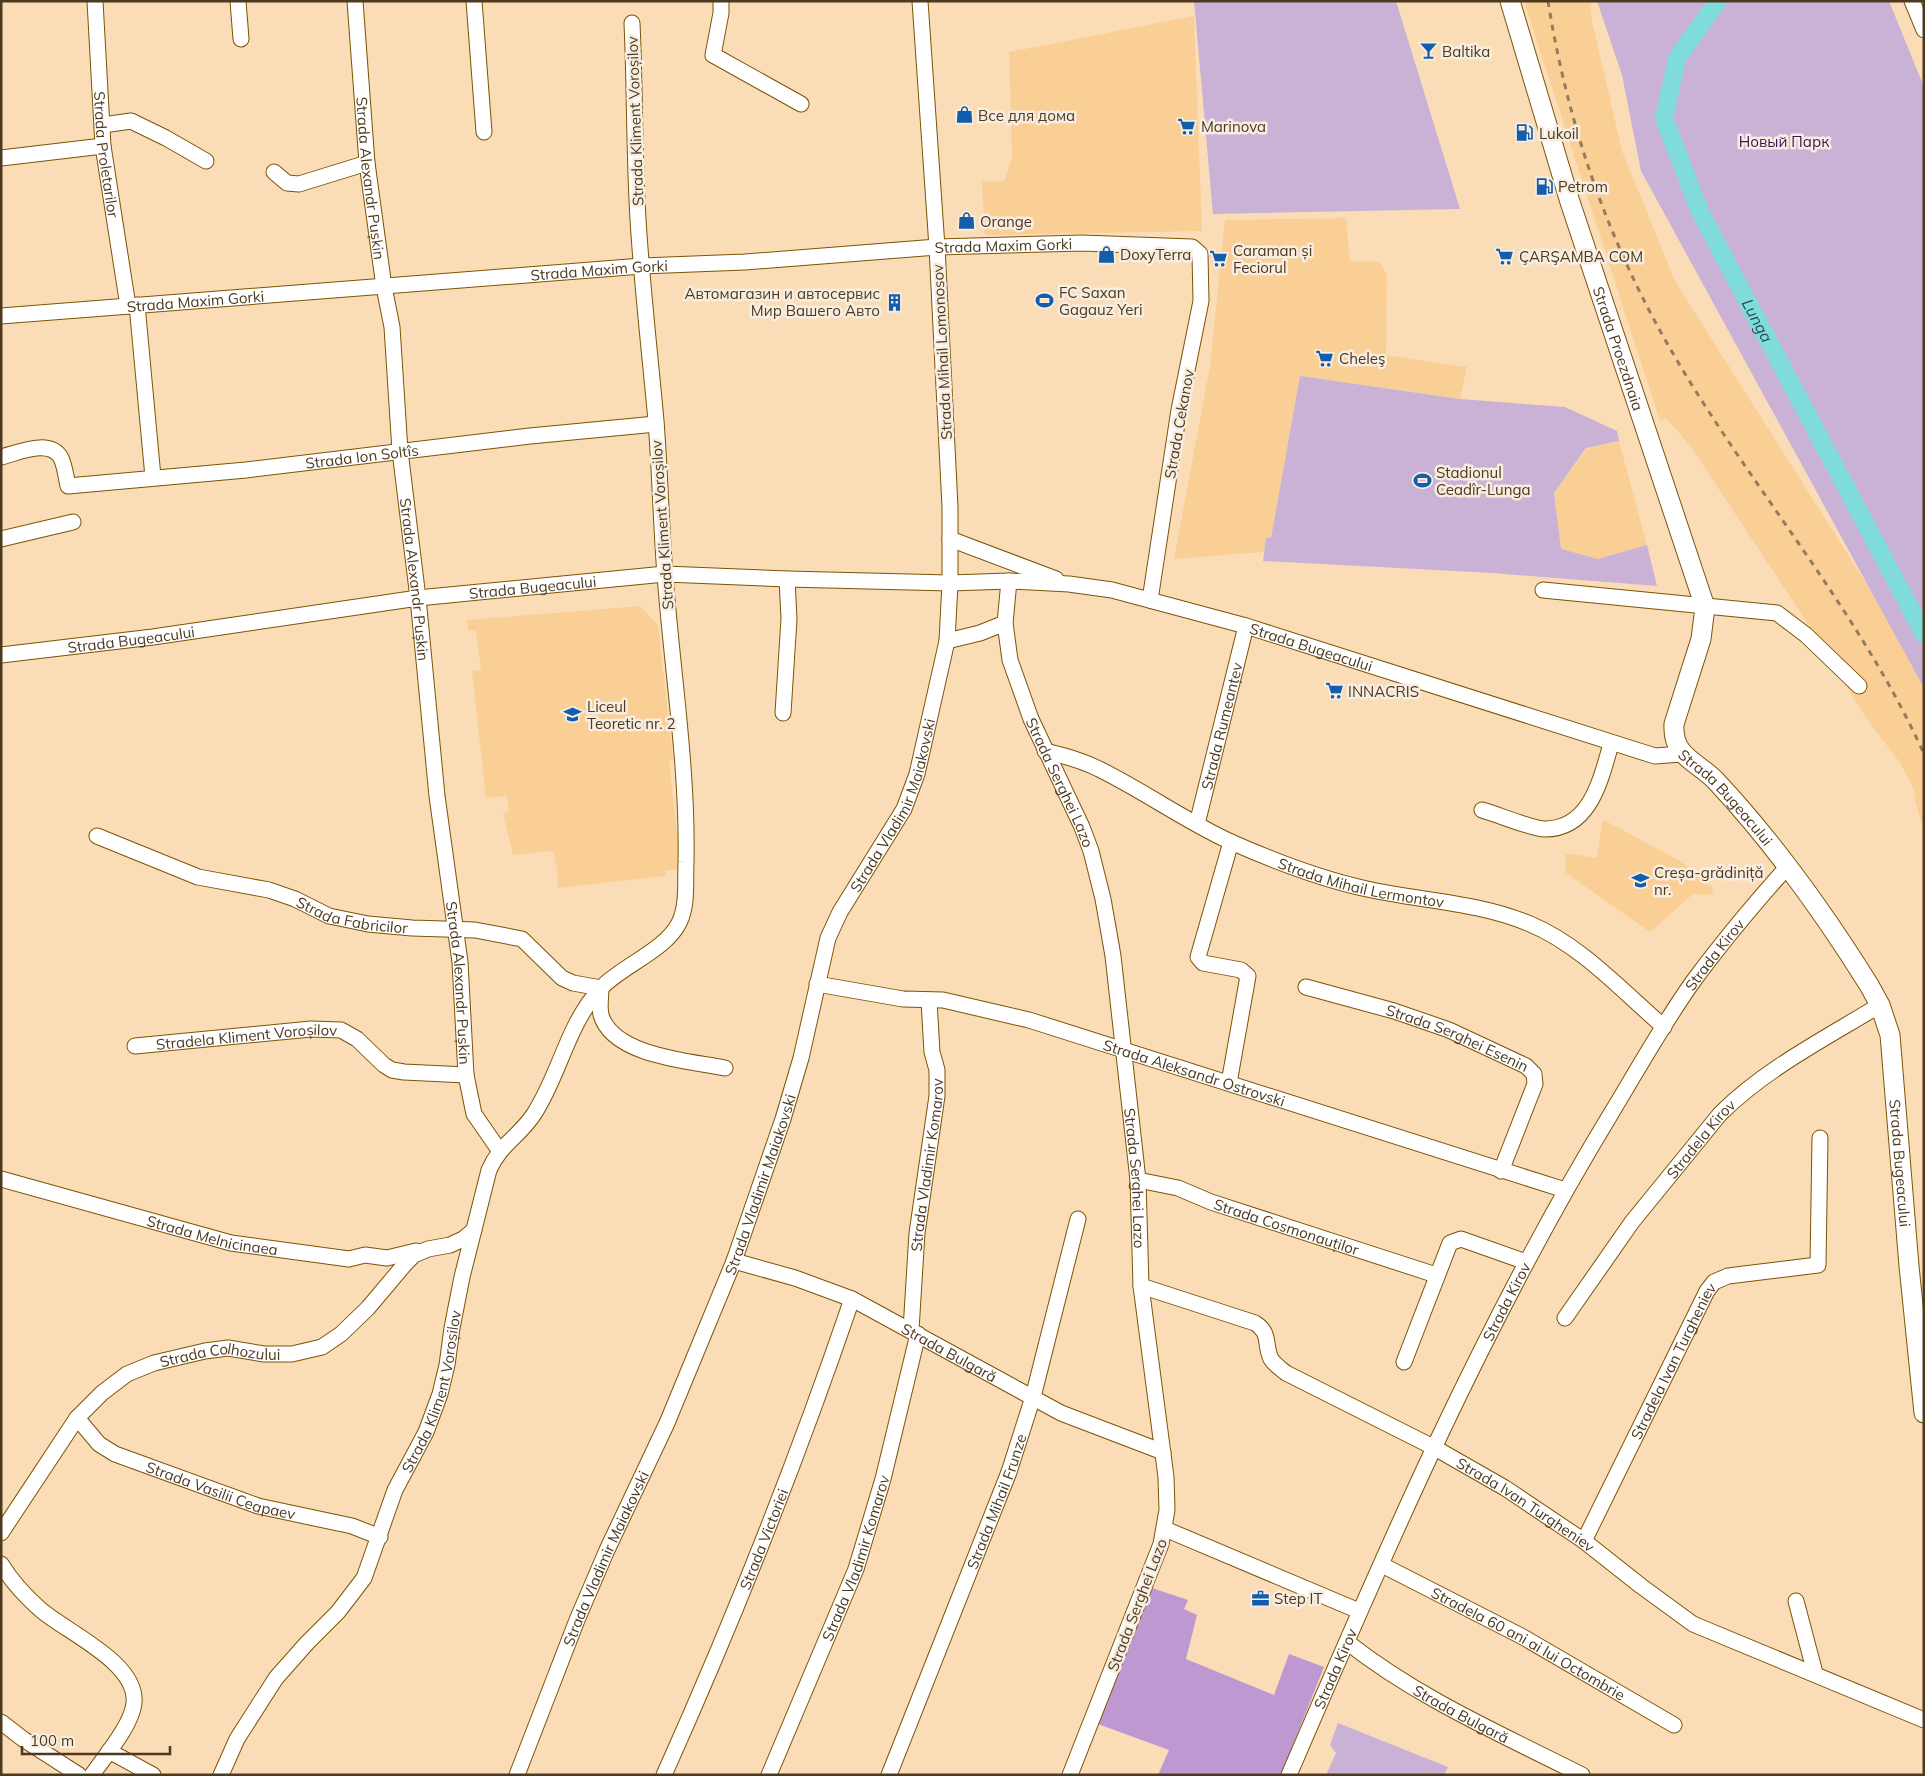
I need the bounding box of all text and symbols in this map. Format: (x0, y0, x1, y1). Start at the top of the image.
street label: Strada Kliment Voroșilov (623, 36, 647, 206)
bar icon: Baltika (1418, 41, 1438, 61)
place label: Baltika (1442, 42, 1490, 61)
street label: Strada Proletarilor (90, 91, 124, 219)
street label: Strada Alexandr Pușkin (353, 96, 390, 261)
shop icon: Все для дома (954, 105, 974, 125)
place label: Все для дома (978, 106, 1075, 125)
supermarket icon: Marinova (1177, 116, 1197, 136)
place label: Marinova (1201, 117, 1266, 136)
fuel station icon: Lukoil (1515, 123, 1535, 143)
place label: Lukoil (1539, 124, 1579, 143)
park label: Новый Парк (1739, 132, 1830, 151)
fuel station icon: Petrom (1534, 176, 1554, 196)
place label: Petrom (1558, 177, 1608, 196)
shop icon: Orange (956, 211, 976, 231)
place label: Orange (980, 212, 1032, 231)
street label: Strada Maxim Gorki (934, 234, 1073, 257)
place label: Caraman și Feciorul (1233, 241, 1312, 277)
shop icon: DoxyTerra (1096, 244, 1116, 264)
place label: DoxyTerra (1120, 245, 1191, 264)
supermarket icon: ÇARŞAMBA COM (1495, 246, 1515, 266)
place label: ÇARŞAMBA COM (1519, 247, 1643, 266)
supermarket icon: Caraman și Feciorul (1209, 249, 1229, 269)
street label: Strada Maxim Gorki (530, 255, 668, 284)
street label: Strada Mihail Lomonosov (928, 264, 956, 440)
place label: FC Saxan Gagauz Yeri (1059, 283, 1142, 319)
place label: Автомагазин и автосервис Мир Вашего Авто (685, 284, 880, 320)
street label: Strada Proezdnaia (1589, 284, 1648, 413)
street label: Strada Maxim Gorki (126, 286, 265, 316)
sports icon: FC Saxan Gagauz Yeri (1035, 291, 1055, 311)
building icon: Автомагазин и автосервис Мир Вашего Авто (884, 292, 904, 312)
water label: Lunga (1738, 295, 1777, 346)
supermarket icon: Cheleş (1315, 348, 1335, 368)
place label: Cheleş (1339, 349, 1385, 368)
street label: Strada Cekanov (1160, 368, 1198, 480)
street label: Strada Ion Soltîs (304, 440, 419, 472)
street label: Strada Kliment Voroșilov (647, 440, 677, 610)
place label: Stadionul Ceadîr-Lunga (1436, 463, 1531, 499)
sports icon: Stadionul Ceadîr-Lunga (1412, 471, 1432, 491)
street label: Strada Alexandr Pușkin (396, 497, 433, 662)
street label: Strada Bugeacului (468, 571, 597, 603)
street label: Strada Bugeacului (1247, 618, 1375, 675)
street label: Strada Bugeacului (66, 621, 196, 657)
street label: Strada Rumeanțev (1196, 660, 1246, 792)
supermarket icon: INNACRIS (1324, 681, 1344, 701)
place label: INNACRIS (1348, 682, 1419, 701)
place label: Liceul Teoretic nr. 2 (587, 697, 676, 733)
school or university icon: Liceul Teoretic nr. 2 (563, 705, 583, 725)
street label: Strada Serghei Lazo (1022, 714, 1098, 850)
street label: Strada Vladimir Maiakovski (845, 717, 939, 895)
street label: Strada Bugeacului (1674, 745, 1777, 849)
street label: Strada Mihail Lermontov (1276, 853, 1445, 911)
place label: Creșa-grădiniță nr. (1654, 863, 1764, 899)
school or university icon: Creșa-grădiniță nr. (1630, 871, 1650, 891)
street label: Strada Fabricilor (293, 892, 409, 937)
street label: Strada Alexandr Pușkin (442, 900, 475, 1065)
street label: Strada Kirov (1680, 915, 1748, 994)
street label: Strada Serghei Esenin (1384, 1000, 1532, 1075)
street label: Stradela Kliment Voroșilov (155, 1019, 337, 1053)
street label: Strada Aleksandr Ostrovski (1101, 1035, 1288, 1110)
street label: Strada Vladimir Komarov (906, 1078, 947, 1252)
street label: Strada Vladimir Maiakovski (720, 1092, 799, 1278)
street label: Stradela Kirov (1662, 1095, 1739, 1182)
street label: Strada Bugeacului (1886, 1099, 1915, 1228)
street label: Strada Serghei Lazo (1121, 1107, 1149, 1249)
street label: Strada Cosmonauților (1212, 1194, 1362, 1259)
street label: Strada Melnicinaea (145, 1211, 279, 1259)
street label: Strada Kirov (1478, 1259, 1534, 1344)
street label: Stradela Ivan Turgheniev (1626, 1278, 1720, 1442)
street label: Strada Kliment Voroșilov (397, 1308, 465, 1476)
street label: Strada Bulgară (898, 1318, 1000, 1386)
street label: Strada Colhozului (158, 1339, 280, 1371)
street label: Strada Mihail Frunze (962, 1431, 1030, 1572)
street label: Strada Ivan Turgheniev (1453, 1453, 1599, 1556)
street label: Strada Vasilii Ceapaev (144, 1457, 297, 1523)
street label: Strada Vladimir Maiakovski (558, 1468, 653, 1649)
street label: Strada Vladimir Komarov (817, 1473, 893, 1644)
street label: Strada Victoriei (735, 1486, 792, 1592)
street label: Strada Serghei Lazo (1103, 1536, 1171, 1674)
street label: Stradela 60 ani ai lui Octombrie (1428, 1582, 1629, 1704)
office icon: Step IT (1250, 1588, 1270, 1608)
place label: Step IT (1274, 1589, 1323, 1608)
street label: Strada Kirov (1309, 1625, 1361, 1712)
street label: Strada Bulgară (1410, 1680, 1512, 1747)
scale bar (22, 1724, 170, 1756)
text: 100 m (30, 1731, 74, 1750)

